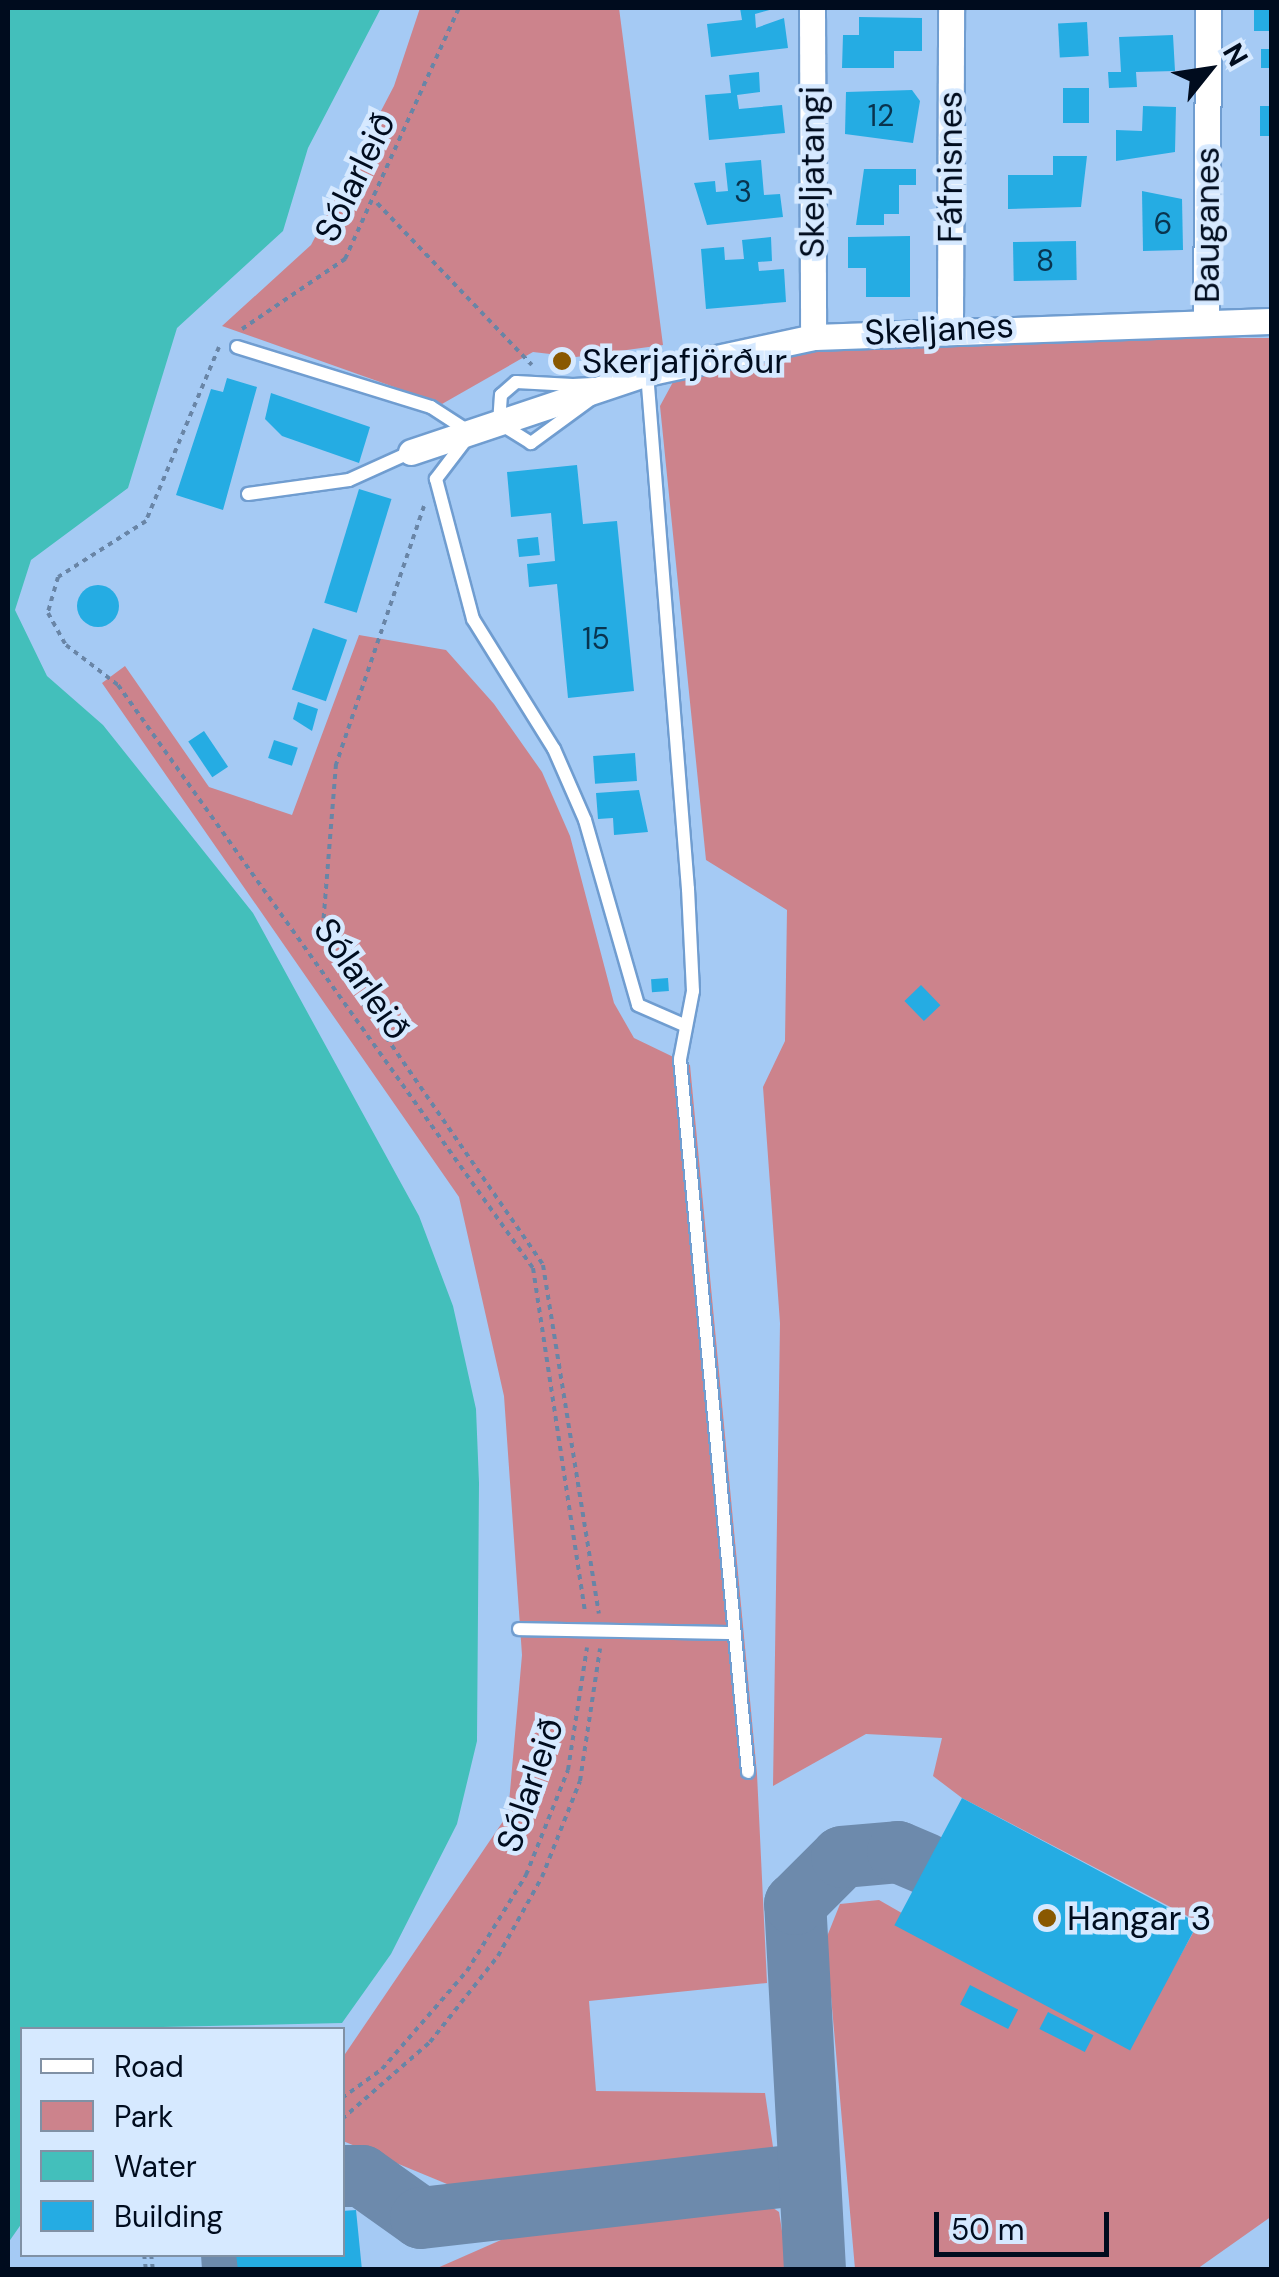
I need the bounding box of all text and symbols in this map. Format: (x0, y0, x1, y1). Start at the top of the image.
north arrow (1159, 20, 1259, 120)
text: N (1214, 37, 1257, 73)
street label: Skeljatangi (791, 86, 833, 258)
street label: Fáfnisnes (929, 91, 971, 243)
house number: 12 (868, 98, 894, 134)
street label: Sólarleið (306, 106, 404, 248)
street label: Bauganes (1186, 147, 1228, 303)
house number: 3 (734, 174, 752, 210)
house number: 6 (1154, 206, 1172, 242)
house number: 8 (1036, 243, 1054, 279)
street label: Skeljanes (863, 304, 1015, 354)
place label: Skerjafjörður (582, 340, 787, 382)
marker: Skerjafjörður (551, 350, 573, 372)
house number: 15 (582, 621, 610, 657)
street label: Sólarleið (305, 910, 419, 1048)
street label: Sólarleið (488, 1713, 572, 1857)
place label: Hangar 3 (1067, 1897, 1211, 1939)
marker: Hangar 3 (1036, 1907, 1058, 1929)
legend (20, 2027, 345, 2257)
text: Road (114, 2047, 184, 2086)
text: Park (114, 2097, 173, 2136)
text: Water (114, 2147, 197, 2186)
scale bar (939, 2192, 1114, 2254)
text: Building (114, 2197, 223, 2236)
text: 50 m (951, 2210, 1025, 2249)

